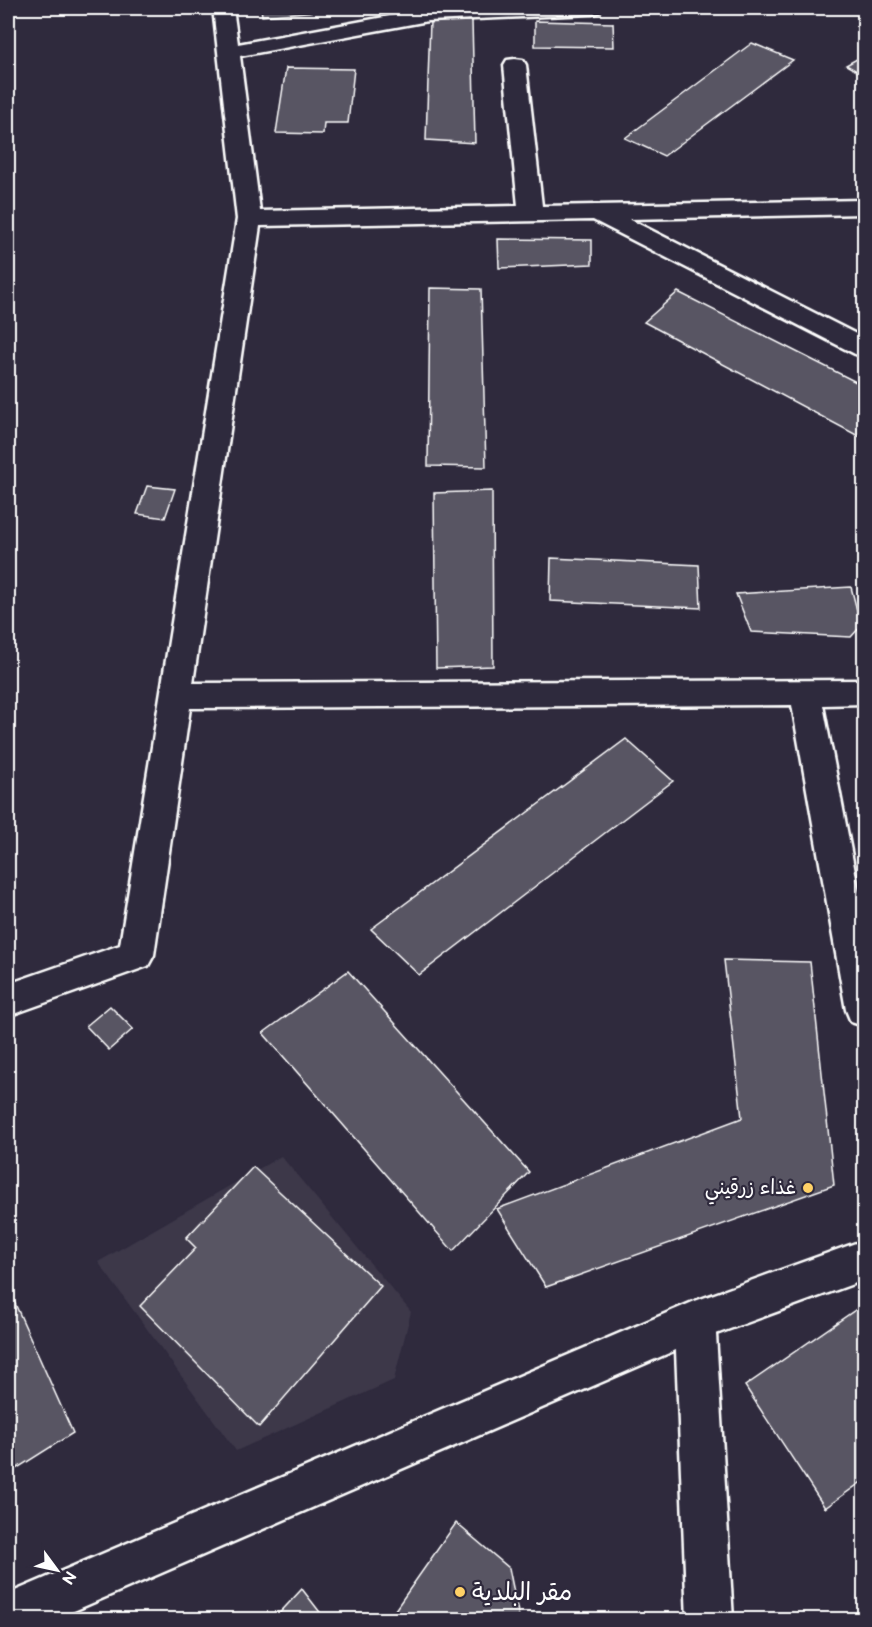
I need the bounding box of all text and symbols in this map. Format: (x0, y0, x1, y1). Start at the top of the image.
place label: غذاء زرقيني (705, 1176, 796, 1205)
marker: غذاء زرقيني (801, 1181, 815, 1195)
north arrow (27, 1540, 87, 1600)
text: N (57, 1567, 80, 1588)
place label: مقر البلدية (472, 1578, 572, 1607)
marker: مقر البلدية (453, 1585, 467, 1599)

